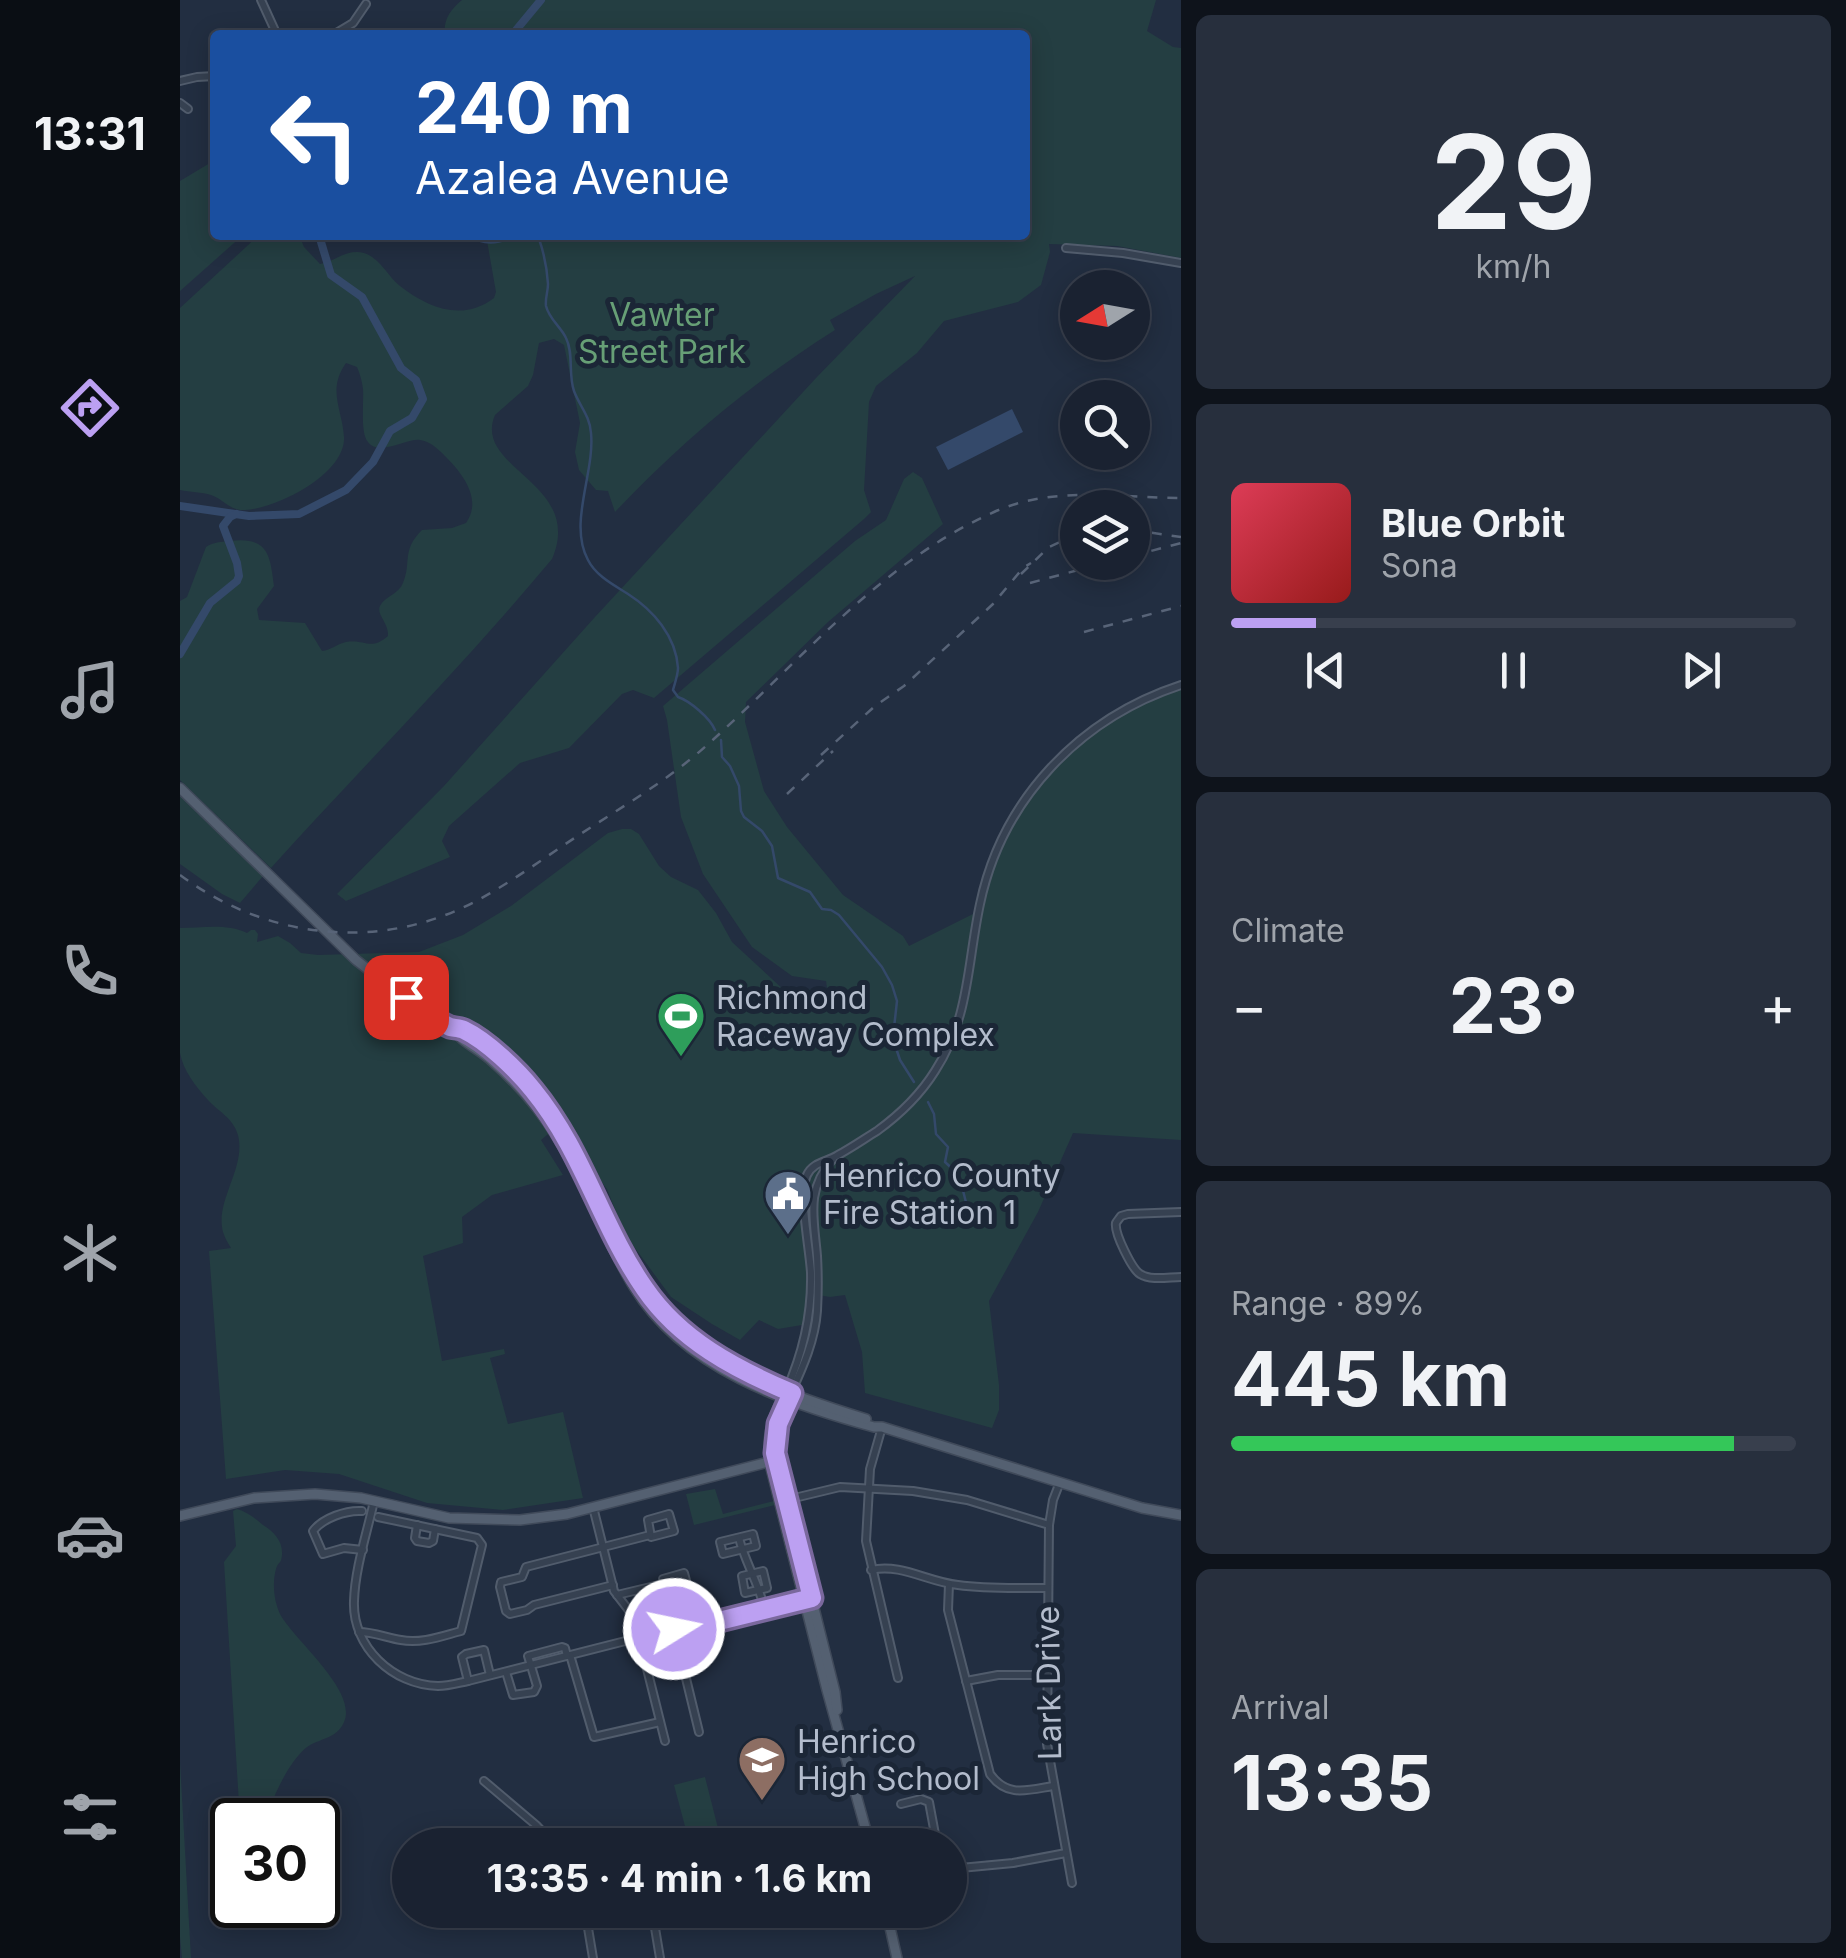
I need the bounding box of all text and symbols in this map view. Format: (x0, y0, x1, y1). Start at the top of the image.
text: 240 m (415, 65, 633, 150)
icon: left (250, 70, 380, 200)
text: 29 (1430, 103, 1597, 260)
text: 13:31 (34, 106, 146, 161)
text: Azalea Avenue (415, 150, 730, 205)
text: km/h (1475, 247, 1552, 286)
north arrow (1060, 270, 1150, 360)
map controls (1060, 270, 1150, 580)
park label: Vawter Street Park (578, 295, 746, 371)
icon: directions (55, 373, 125, 443)
button: search (1060, 380, 1150, 470)
button: layers (1060, 490, 1150, 580)
text: Blue Orbit (1381, 500, 1565, 546)
text: Sona (1381, 546, 1458, 585)
icon: previous (1298, 643, 1353, 698)
icon: pause (1486, 643, 1541, 698)
icon: next (1674, 643, 1729, 698)
icon: music (55, 655, 125, 725)
text: Climate (1231, 911, 1345, 950)
icon: phone (55, 936, 125, 1006)
pin (364, 955, 449, 1040)
text: 23° (1449, 960, 1578, 1051)
icon: arrive (379, 970, 434, 1025)
text: − (1231, 973, 1267, 1039)
text: + (1760, 973, 1796, 1039)
place label: Richmond Raceway Complex (716, 978, 995, 1054)
sports icon: Richmond Raceway Complex (655, 990, 707, 1058)
place label: Henrico County Fire Station 1 (823, 1156, 1061, 1232)
public building icon: Henrico County Fire Station 1 (762, 1168, 814, 1236)
icon: climate (55, 1218, 125, 1288)
text: Range · 89% (1231, 1284, 1425, 1323)
text: 445 km (1231, 1333, 1510, 1424)
icon: car (55, 1500, 125, 1570)
position arrow (622, 1577, 726, 1681)
street label: Lark Drive (1028, 1605, 1069, 1761)
text: Arrival (1231, 1688, 1329, 1727)
place label: Henrico High School (797, 1722, 980, 1798)
school or university icon: Henrico High School (736, 1734, 788, 1802)
text: 13:35 (1231, 1737, 1433, 1828)
icon: filters (55, 1782, 125, 1852)
speed limit sign: 30 (210, 1798, 340, 1928)
text: 13:35 · 4 min · 1.6 km (487, 1855, 872, 1901)

